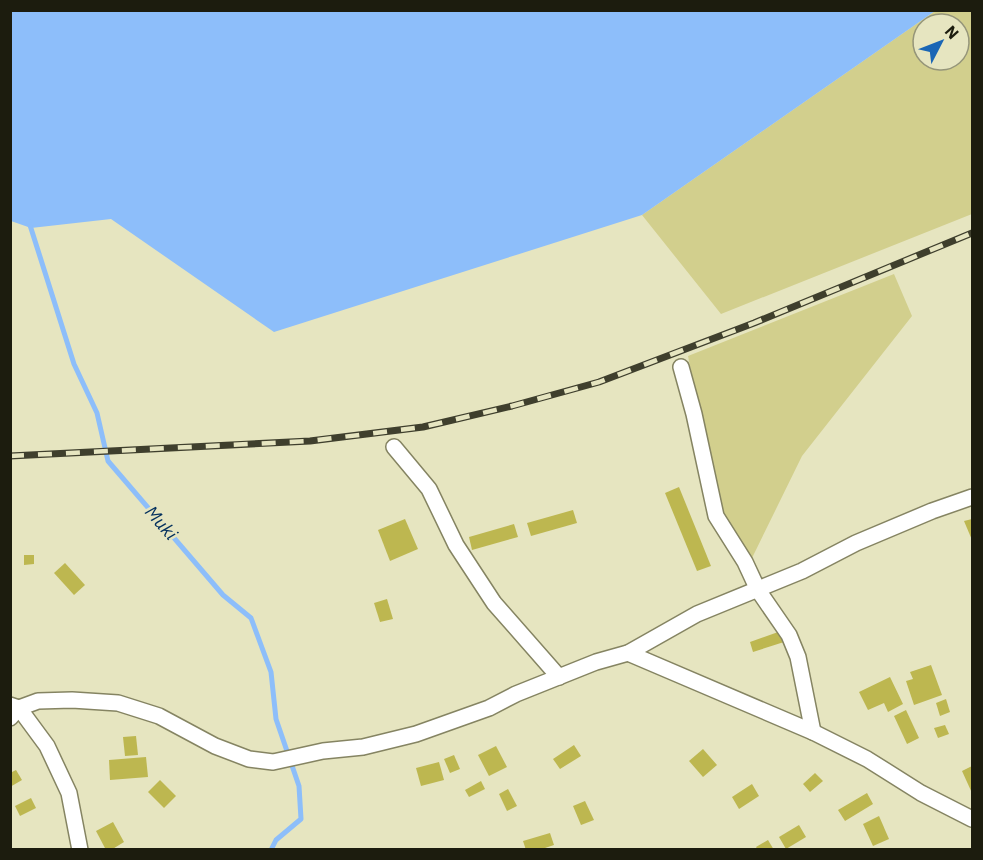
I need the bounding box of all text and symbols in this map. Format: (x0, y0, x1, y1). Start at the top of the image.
north arrow (911, 12, 971, 72)
text: N (941, 21, 963, 43)
water label: Muki (140, 501, 183, 545)

